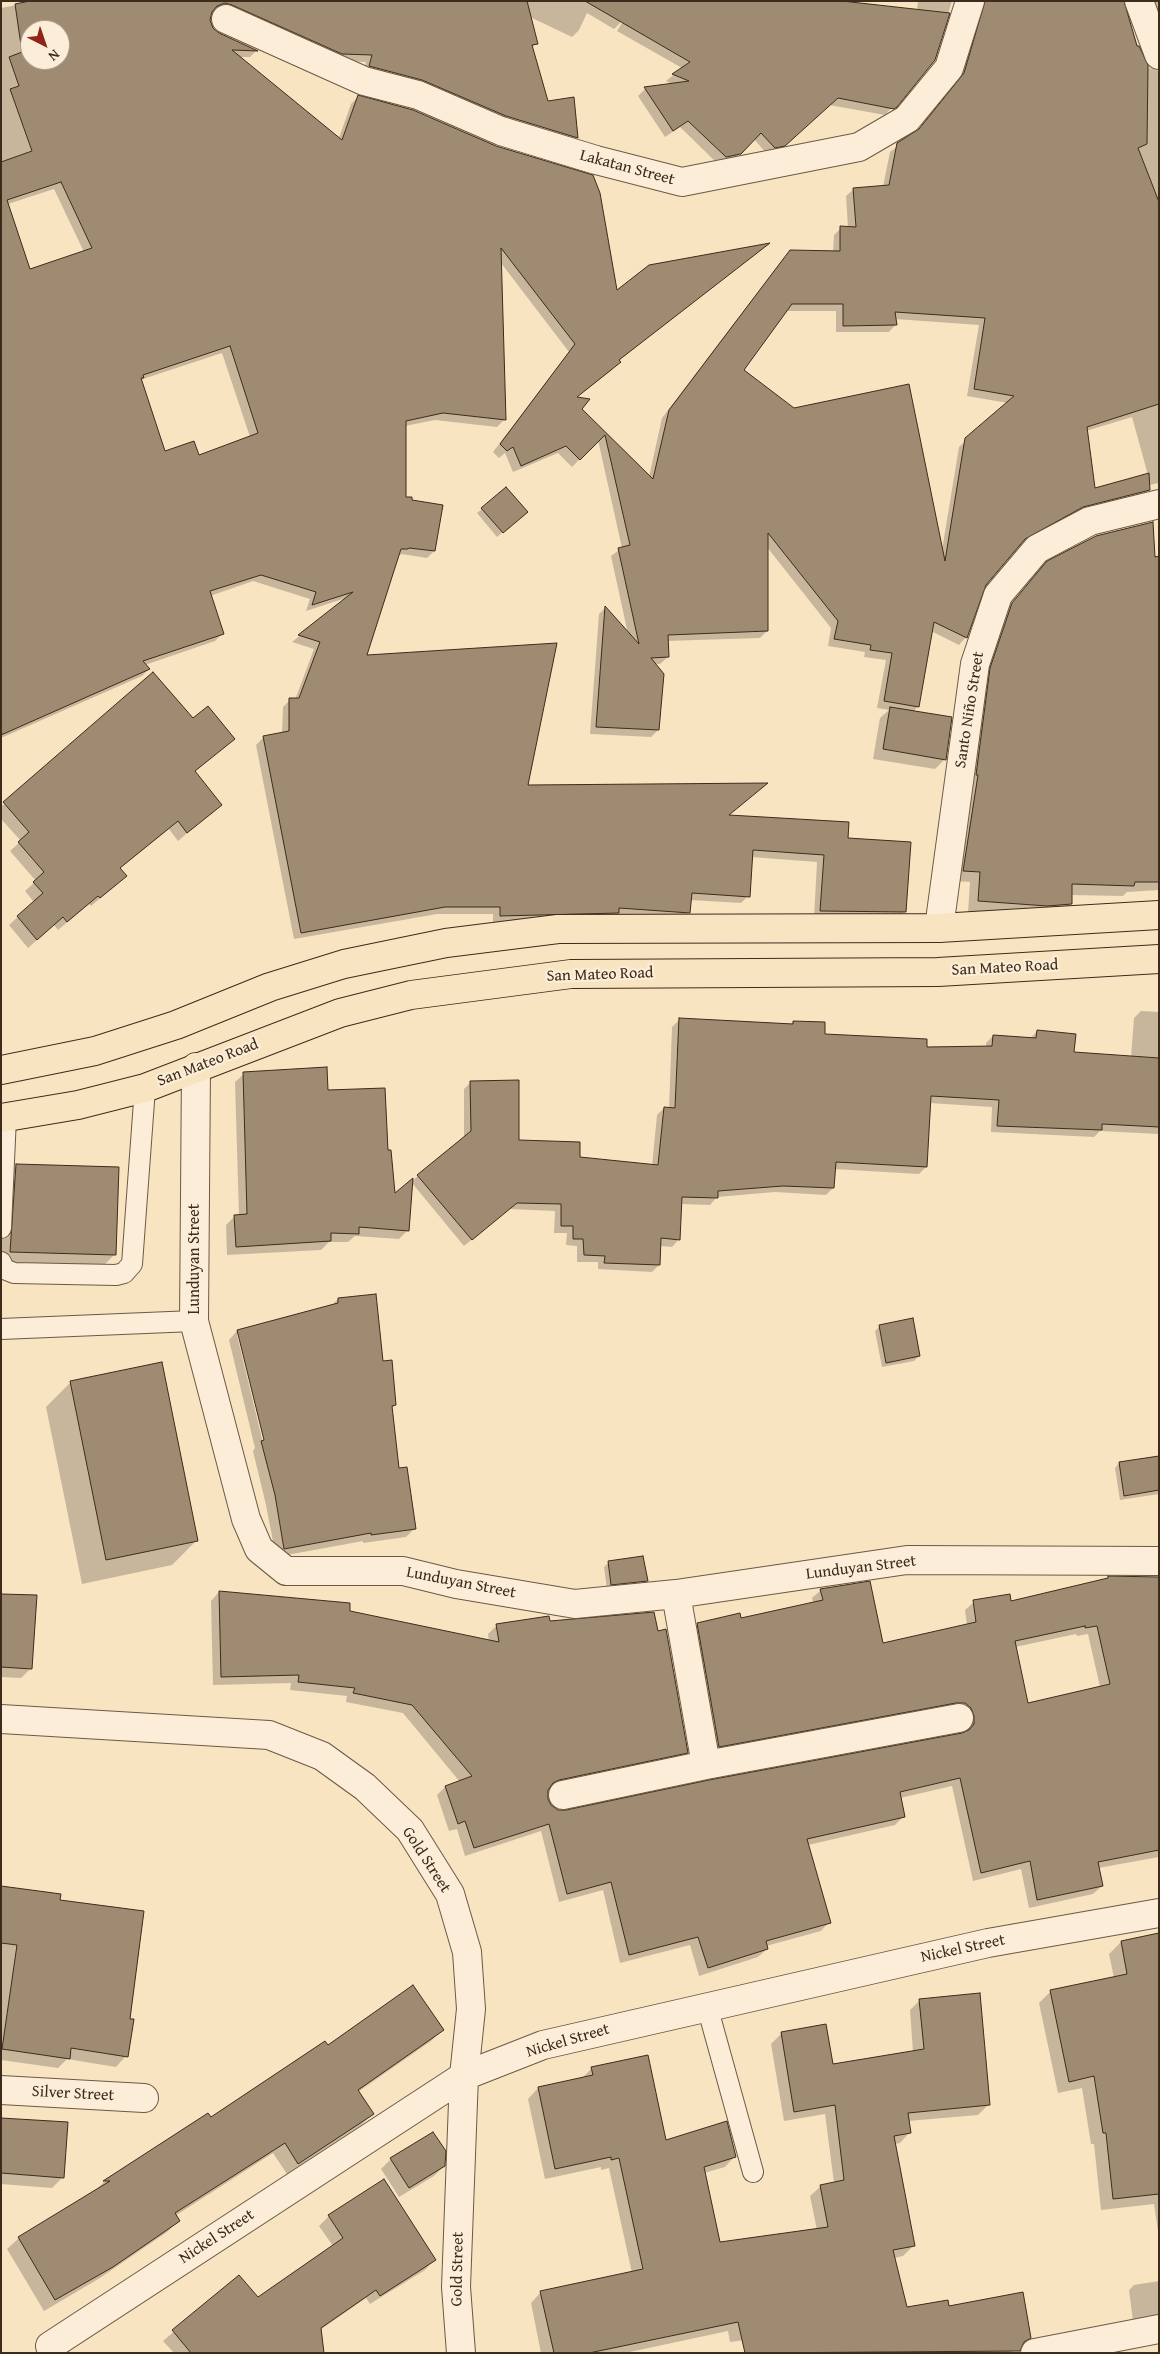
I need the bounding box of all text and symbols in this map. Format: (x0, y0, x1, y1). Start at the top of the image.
north arrow (20, 20, 70, 70)
text: N (44, 45, 64, 66)
street label: Lakatan Street (578, 146, 676, 190)
street label: Santo Niño Street (951, 650, 989, 770)
street label: San Mateo Road (951, 956, 1059, 980)
street label: San Mateo Road (546, 964, 654, 986)
street label: San Mateo Road (155, 1035, 261, 1091)
street label: Lunduyan Street (185, 1204, 205, 1314)
street label: Lunduyan Street (805, 1552, 917, 1584)
street label: Lunduyan Street (405, 1563, 517, 1603)
street label: Gold Street (398, 1823, 454, 1897)
street label: Nickel Street (919, 1931, 1007, 1967)
street label: Nickel Street (524, 2020, 612, 2062)
street label: Silver Street (31, 2082, 115, 2106)
street label: Nickel Street (176, 2206, 258, 2268)
street label: Gold Street (448, 2232, 468, 2306)

